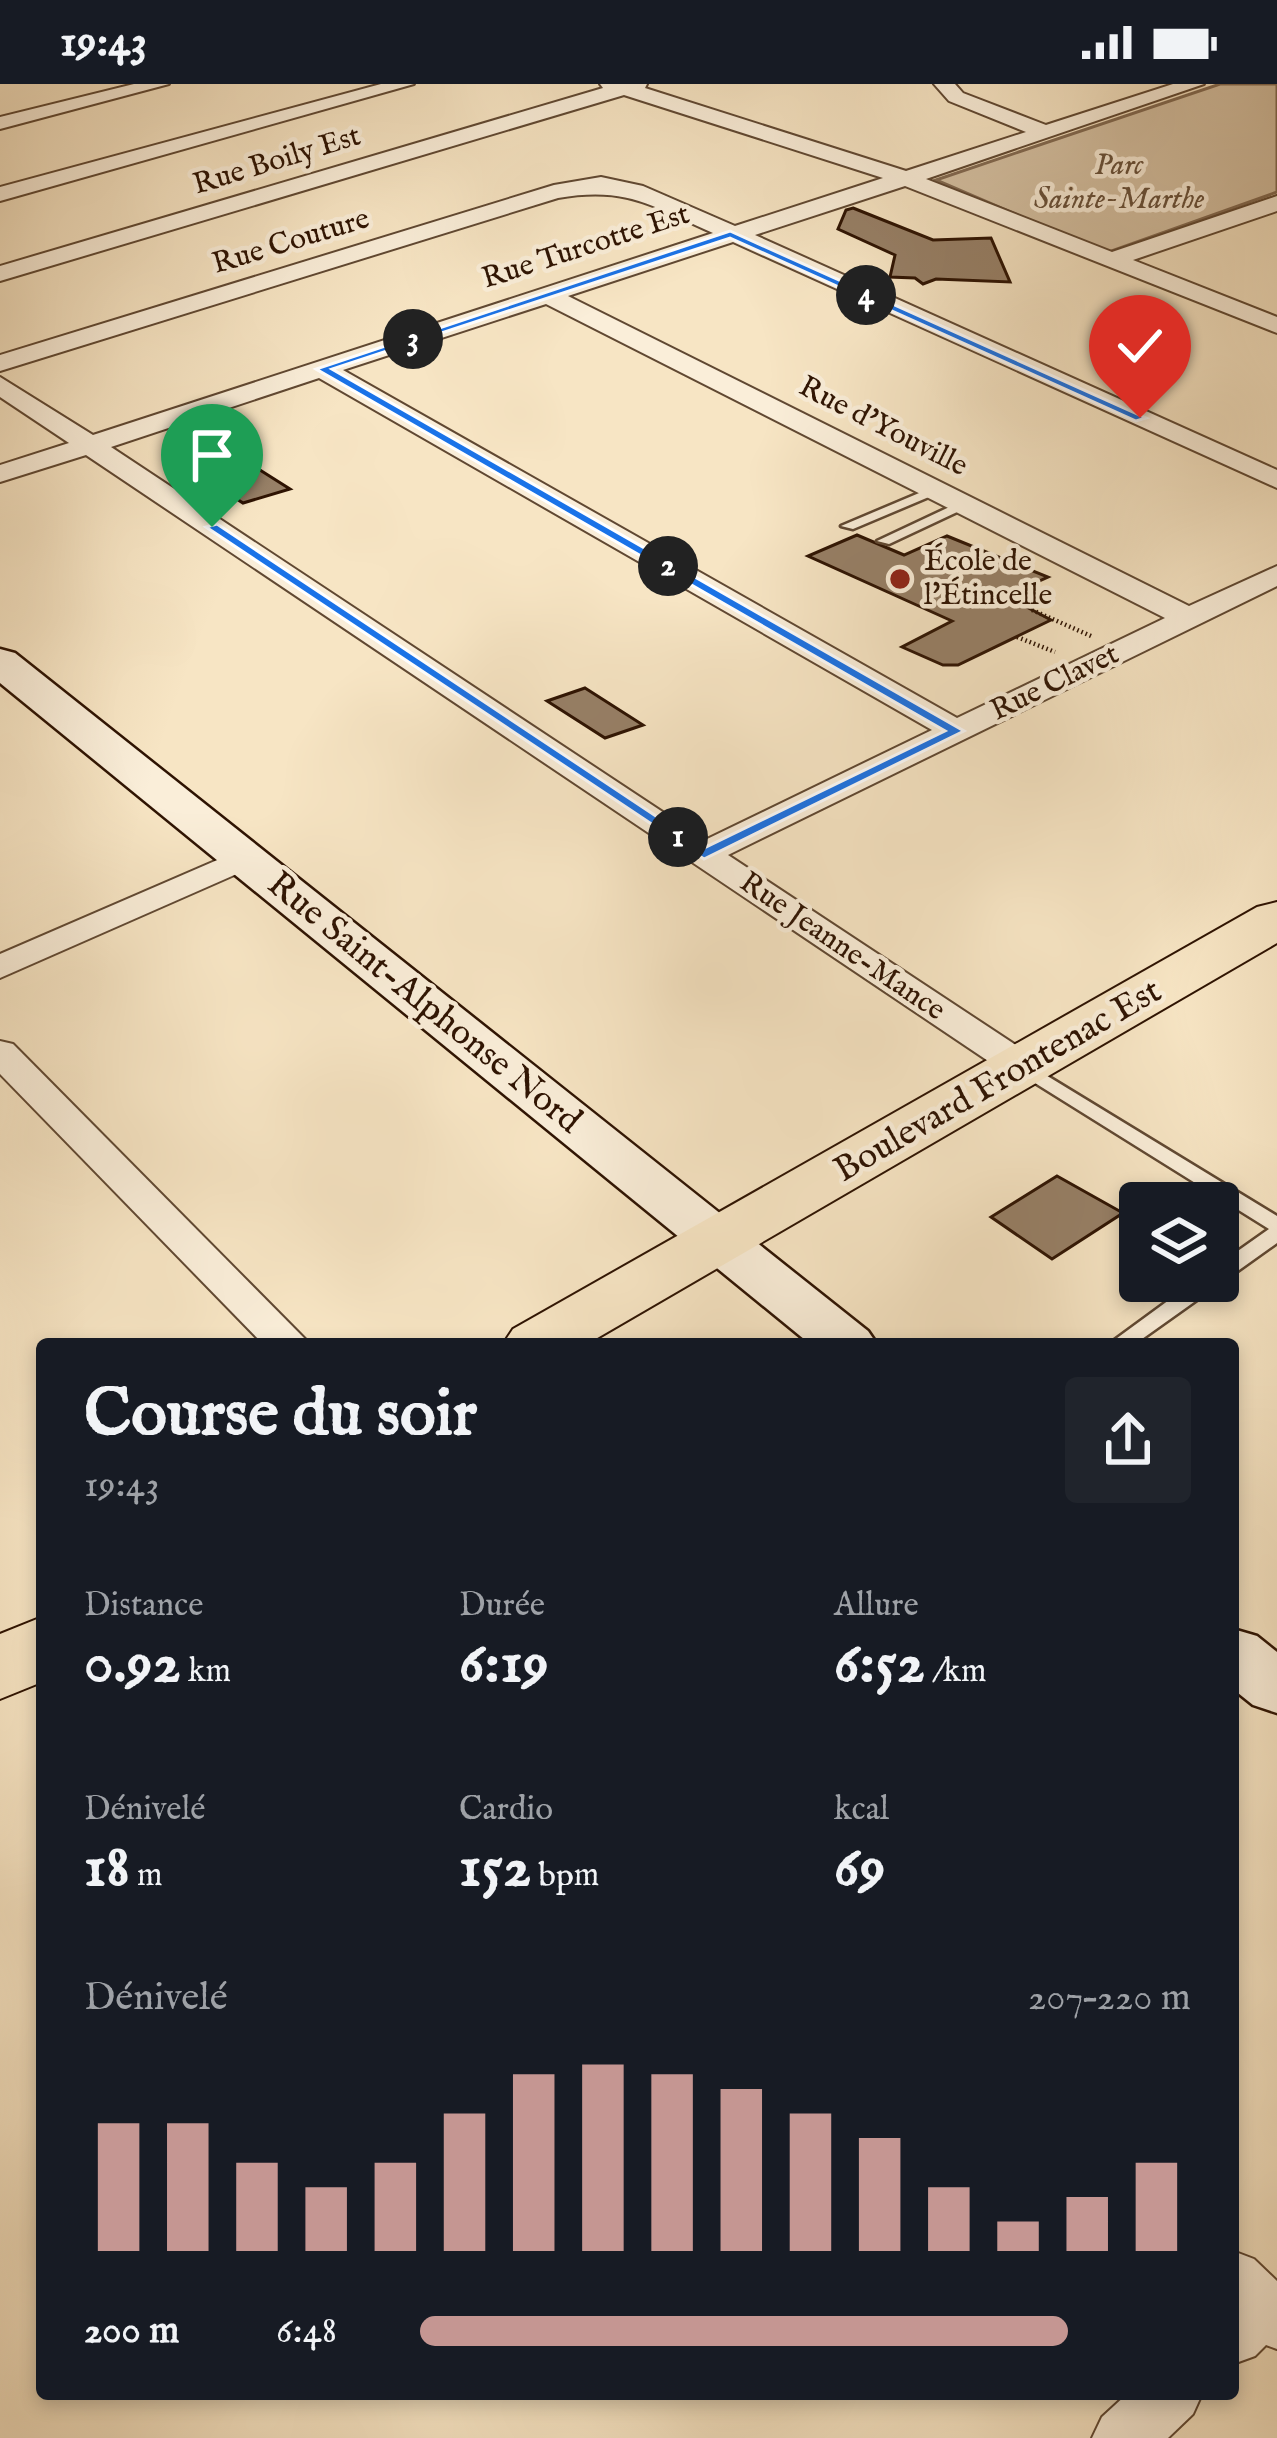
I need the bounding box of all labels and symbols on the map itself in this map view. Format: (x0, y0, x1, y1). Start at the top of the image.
street label: Rue Boily Est (189, 117, 365, 205)
park label: Parc Sainte-Marthe (1034, 147, 1204, 219)
street label: Rue Turcotte Est (477, 196, 695, 298)
street label: Rue Couture (208, 200, 374, 284)
pin: 4 (836, 265, 896, 325)
pin (1089, 295, 1191, 418)
pin: 3 (383, 309, 443, 369)
street label: Rue d'Youville (792, 368, 974, 486)
pin (161, 404, 263, 527)
pin: 2 (638, 536, 698, 596)
place label: École de l'Étincelle (924, 542, 1052, 615)
marker: École de l'Étincelle (887, 566, 913, 592)
street label: Rue Clavet (985, 636, 1125, 730)
pin: 1 (648, 807, 708, 867)
street label: Rue Saint-Alphonse Nord (257, 862, 591, 1145)
street label: Rue Jeanne-Mance (732, 864, 952, 1030)
street label: Boulevard Frontenac Est (826, 968, 1170, 1194)

